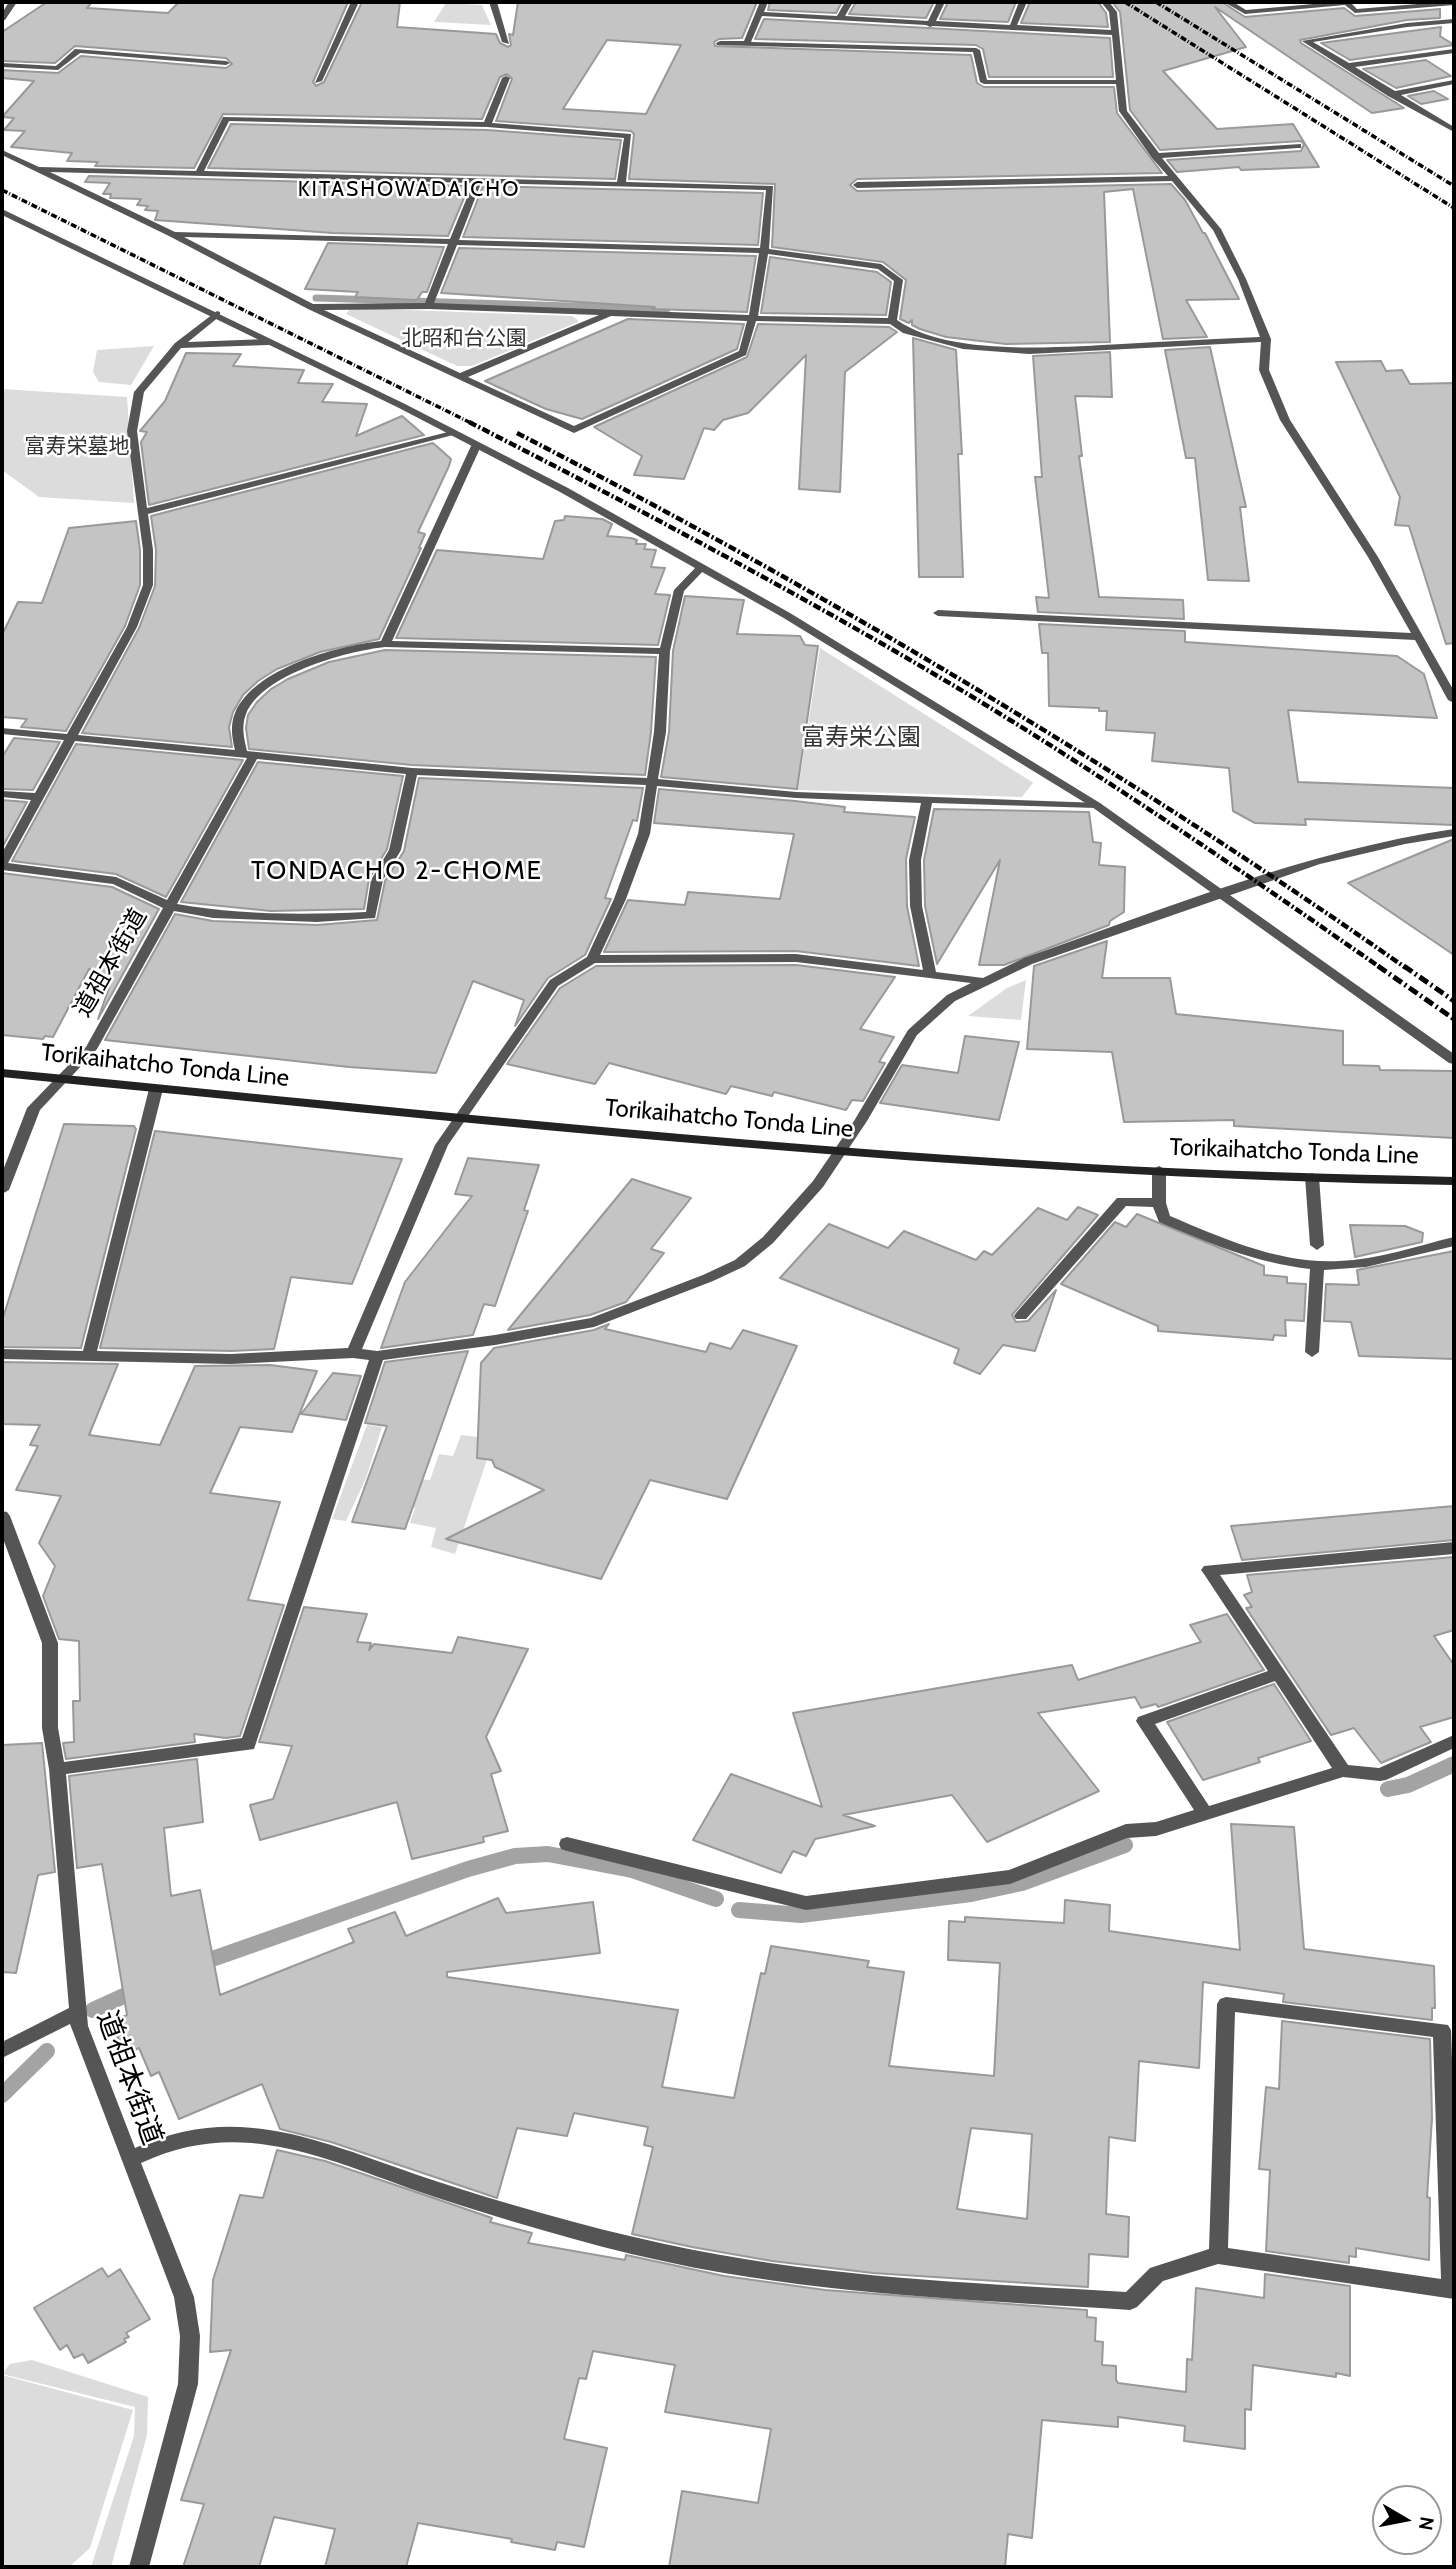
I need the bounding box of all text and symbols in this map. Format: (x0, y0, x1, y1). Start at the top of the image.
district label: KITASHOWADAICHO (300, 177, 518, 203)
park label: 北昭和台公園 (401, 326, 527, 352)
park label: 富寿栄墓地 (25, 434, 129, 460)
park label: 富寿栄公園 (801, 724, 921, 752)
district label: TONDACHO 2-CHOME (253, 855, 541, 887)
street label: 道祖本街道 (69, 904, 153, 1022)
street label: Torikaihatcho Tonda Line (39, 1039, 291, 1093)
street label: Torikaihatcho Tonda Line (604, 1094, 854, 1144)
street label: Torikaihatcho Tonda Line (1169, 1133, 1419, 1171)
street label: 道祖本街道 (89, 2006, 169, 2150)
north arrow (1372, 2485, 1442, 2555)
text: N (1414, 2515, 1439, 2532)

